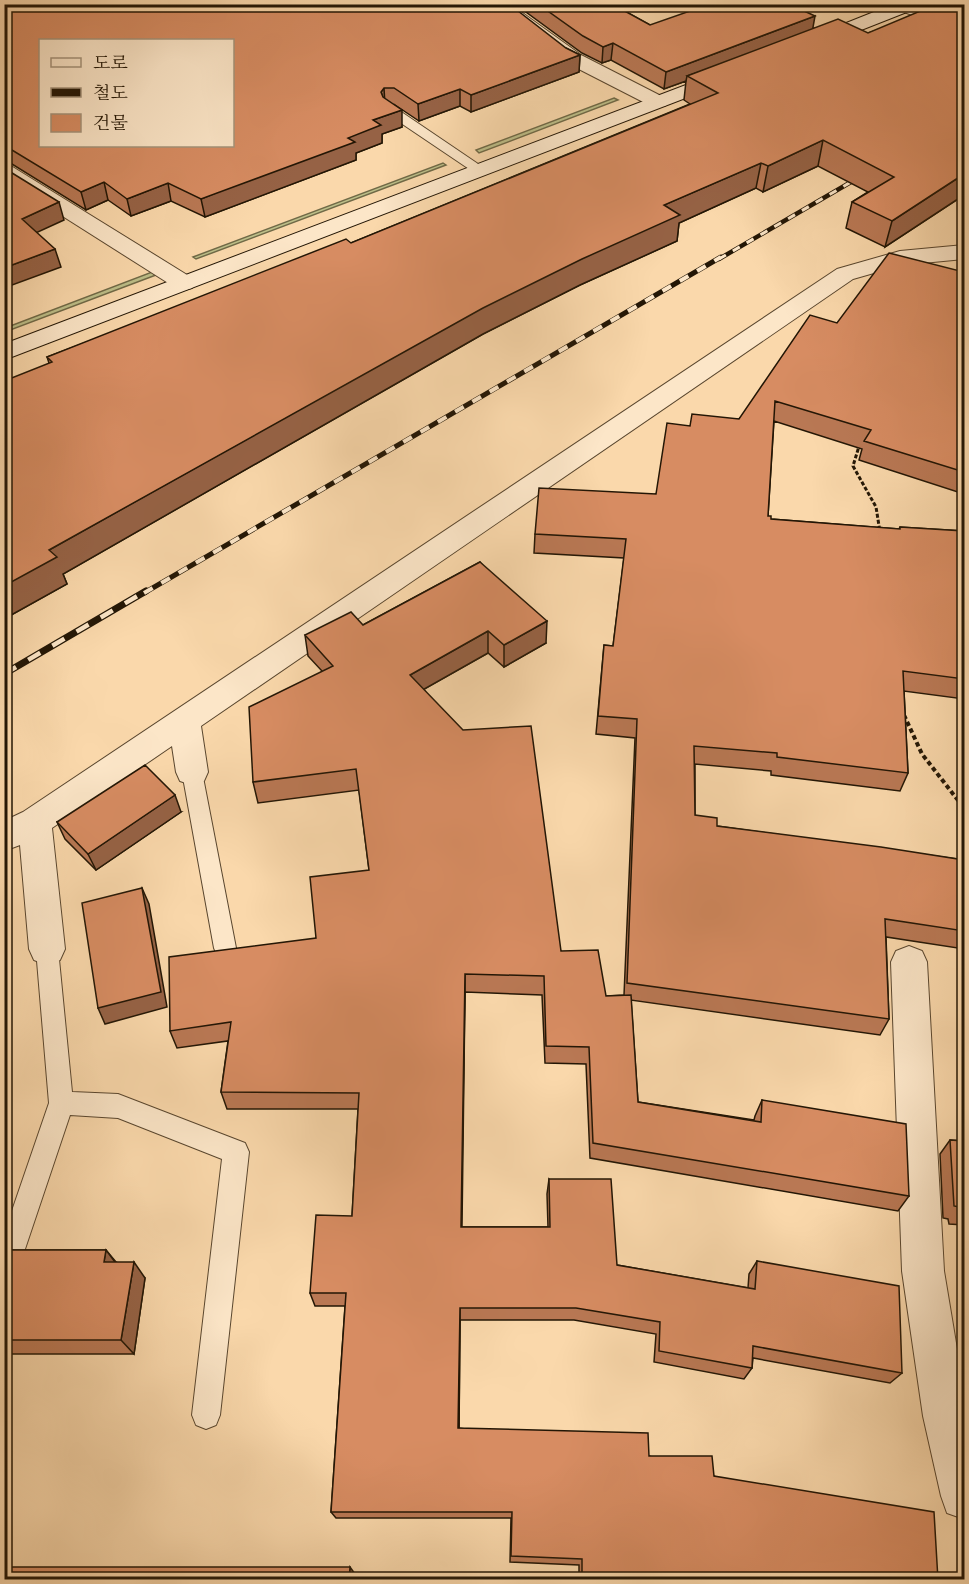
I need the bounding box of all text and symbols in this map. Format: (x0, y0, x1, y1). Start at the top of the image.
legend (39, 39, 234, 147)
text: 도로 (93, 49, 128, 76)
text: 철도 (93, 79, 128, 106)
text: 건물 (93, 109, 128, 136)

